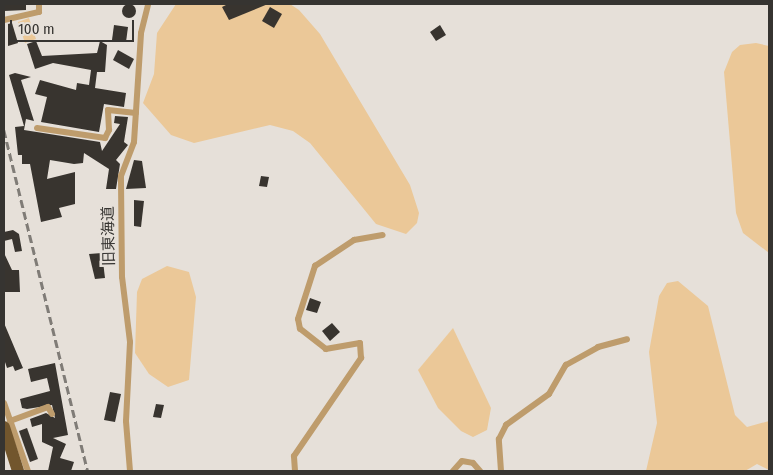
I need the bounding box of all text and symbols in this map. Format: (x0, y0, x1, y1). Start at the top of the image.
scale bar (12, 10, 136, 42)
text: 100 m (18, 20, 55, 38)
street label: 旧東海道 (99, 206, 119, 266)

